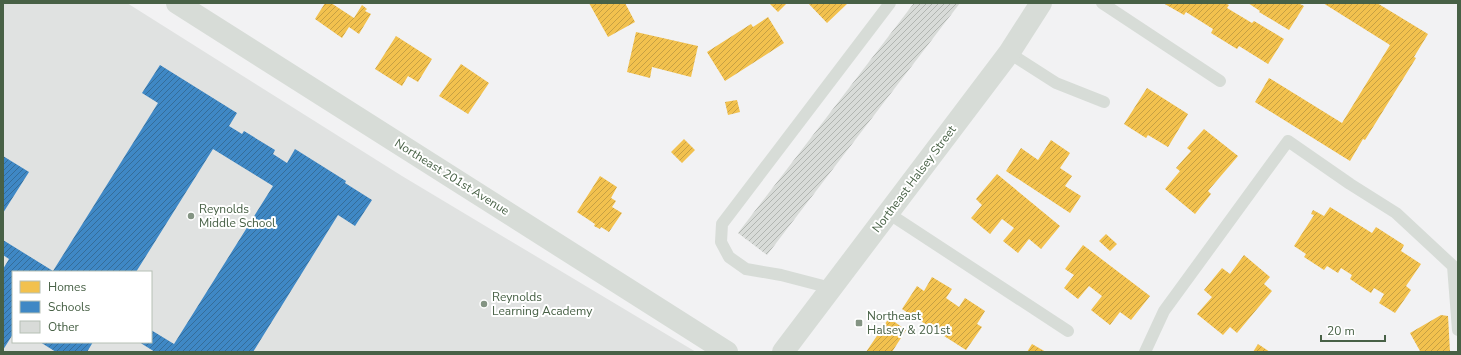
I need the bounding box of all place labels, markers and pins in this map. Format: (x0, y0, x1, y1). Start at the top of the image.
place label: Reynolds Middle School (199, 201, 276, 231)
marker: Reynolds Middle School (186, 211, 196, 221)
place label: Reynolds Learning Academy (492, 289, 593, 319)
marker: Reynolds Learning Academy (479, 299, 489, 309)
place label: Northeast Halsey & 201st (867, 308, 951, 338)
marker: Northeast Halsey & 201st (854, 318, 864, 328)

